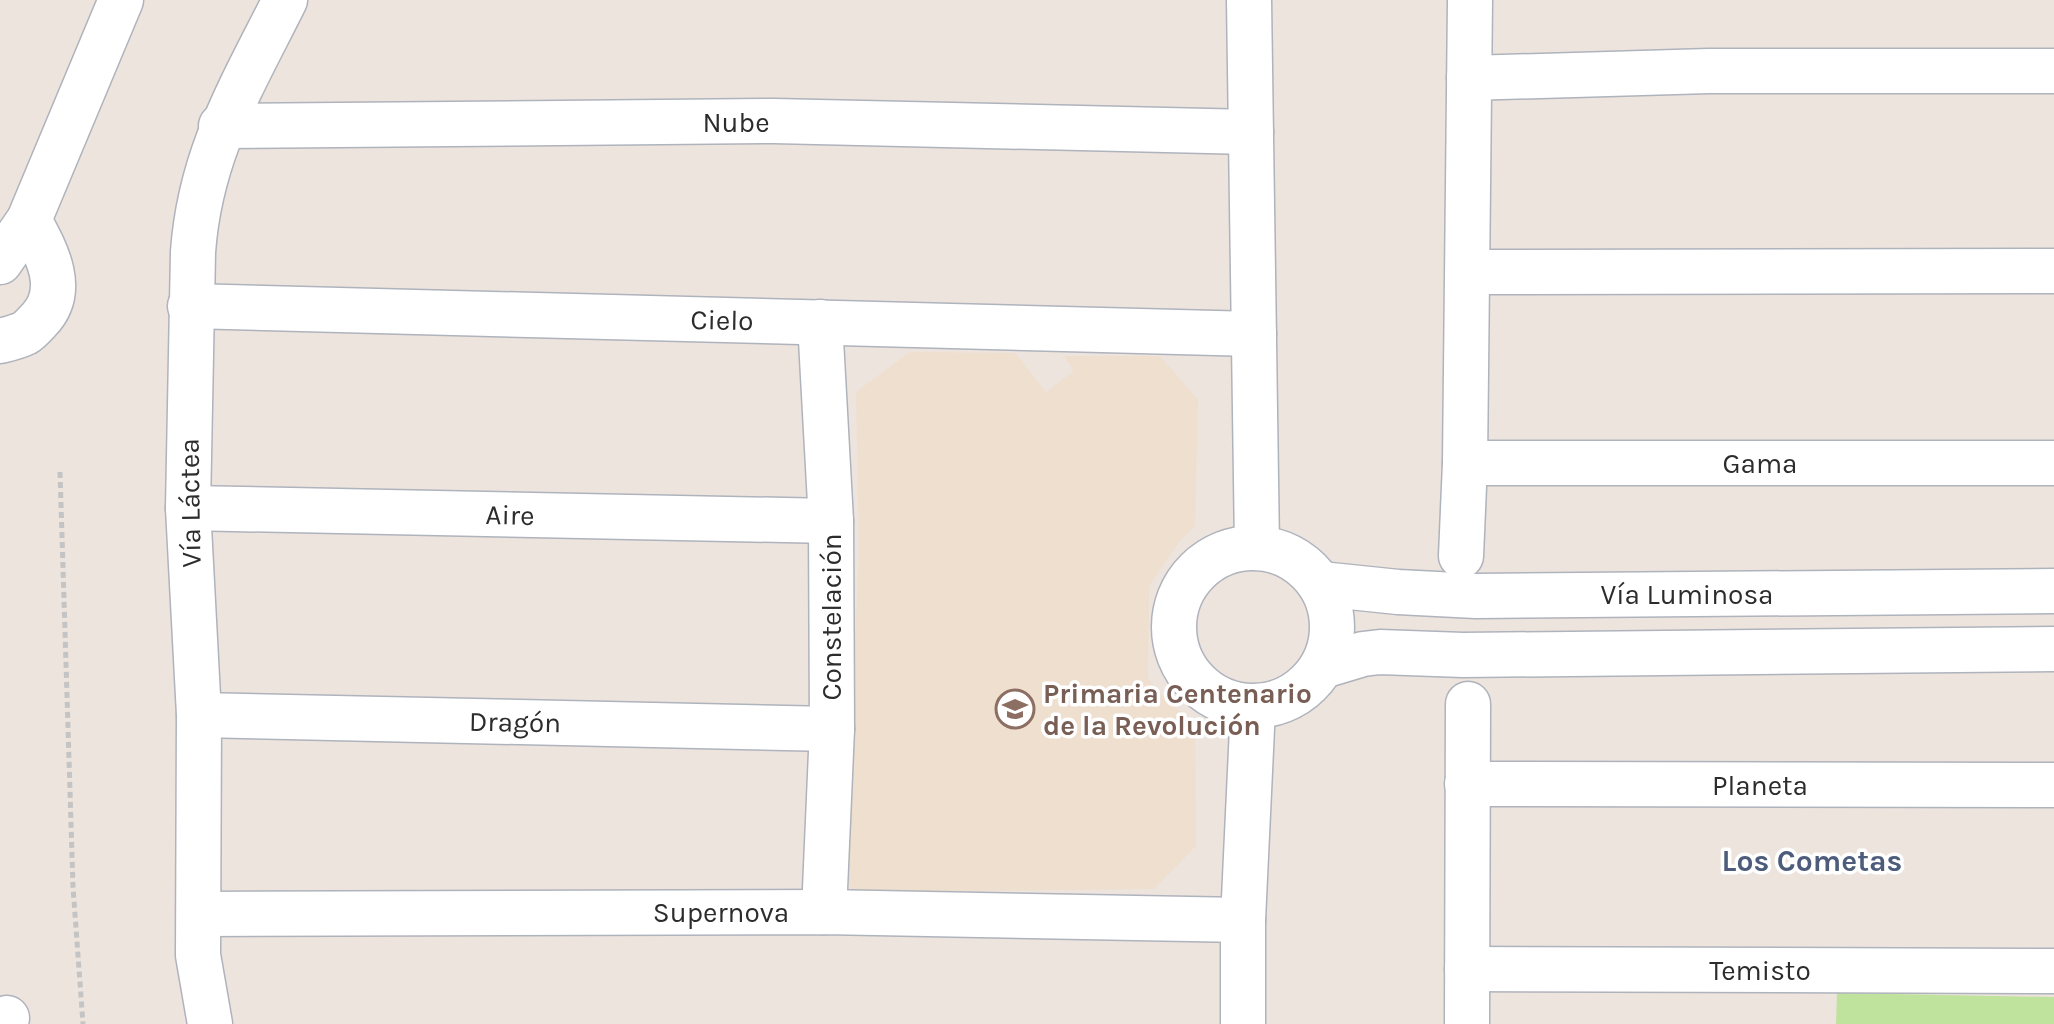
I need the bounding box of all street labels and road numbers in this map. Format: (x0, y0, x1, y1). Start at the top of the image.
street label: Nube (702, 106, 770, 139)
street label: Cielo (690, 303, 754, 337)
street label: Vía Láctea (172, 438, 208, 568)
street label: Gama (1722, 447, 1798, 480)
street label: Aire (485, 498, 535, 532)
street label: Constelación (815, 533, 848, 701)
street label: Vía Luminosa (1600, 578, 1774, 611)
street label: Dragón (469, 705, 561, 739)
street label: Planeta (1712, 769, 1808, 802)
street label: Supernova (653, 896, 789, 929)
street label: Temisto (1709, 954, 1811, 987)

